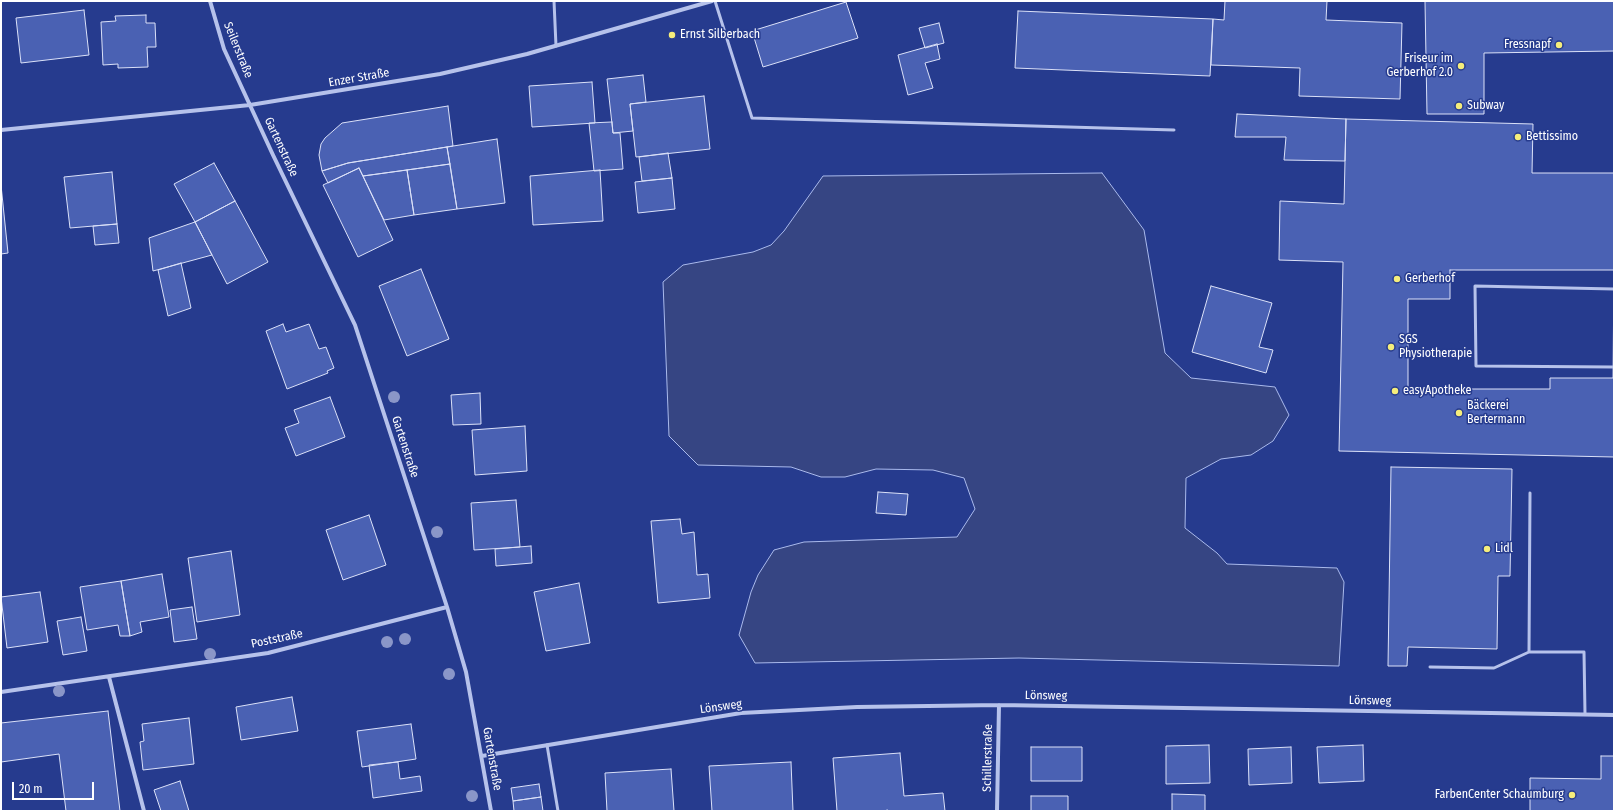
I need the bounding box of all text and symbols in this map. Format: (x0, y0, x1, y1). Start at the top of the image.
street label: Seilerstraße (220, 20, 256, 80)
place label: Ernst Silberbach (680, 28, 760, 42)
marker: Ernst Silberbach (667, 30, 677, 40)
place label: Fressnapf (1504, 38, 1551, 52)
marker: Fressnapf (1554, 40, 1564, 50)
place label: Friseur im Gerberhof 2.0 (1386, 52, 1453, 80)
marker: Friseur im Gerberhof 2.0 (1456, 61, 1466, 71)
street label: Enzer Straße (328, 66, 390, 90)
place label: Subway (1467, 99, 1504, 113)
marker: Subway (1454, 101, 1464, 111)
street label: Gartenstraße (261, 115, 301, 179)
place label: Bettissimo (1526, 130, 1578, 144)
marker: Bettissimo (1513, 132, 1523, 142)
place label: Gerberhof (1405, 272, 1455, 286)
marker: Gerberhof (1392, 274, 1402, 284)
place label: SGS Physiotherapie (1399, 333, 1472, 361)
marker: SGS Physiotherapie (1386, 342, 1396, 352)
place label: easyApotheke (1403, 384, 1472, 398)
marker: easyApotheke (1390, 386, 1400, 396)
place label: Bäckerei Bertermann (1467, 399, 1525, 427)
marker: Bäckerei Bertermann (1454, 408, 1464, 418)
street label: Gartenstraße (388, 414, 422, 480)
place label: Lidl (1495, 542, 1513, 556)
marker: Lidl (1482, 544, 1492, 554)
street label: Poststraße (250, 627, 304, 651)
street label: Lönsweg (1025, 688, 1067, 704)
street label: Lönsweg (1349, 693, 1391, 709)
street label: Lönsweg (699, 697, 743, 717)
street label: Schillerstraße (980, 724, 996, 792)
street label: Gartenstraße (479, 726, 505, 792)
scale bar (14, 774, 96, 800)
text: 20 m (19, 782, 43, 796)
place label: FarbenCenter Schaumburg (1435, 788, 1564, 802)
marker: FarbenCenter Schaumburg (1567, 790, 1577, 800)

